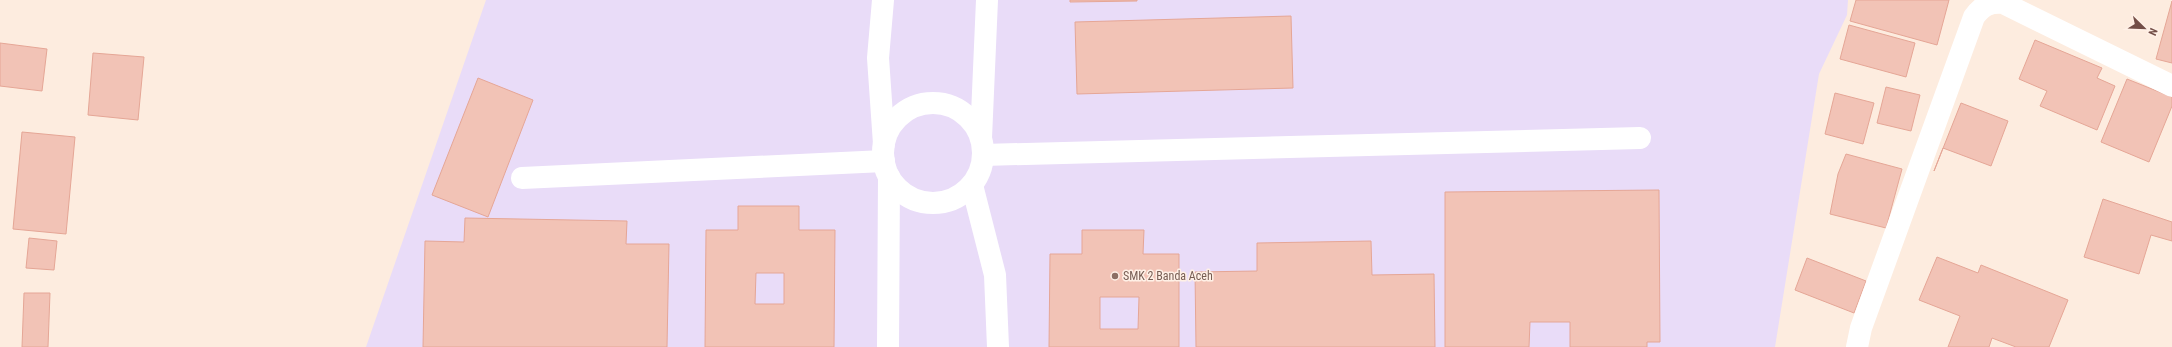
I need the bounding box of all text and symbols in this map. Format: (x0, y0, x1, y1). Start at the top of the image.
north arrow (2124, 8, 2164, 48)
text: N (2145, 26, 2160, 38)
place label: SMK 2 Banda Aceh (1123, 269, 1213, 283)
marker: SMK 2 Banda Aceh (1110, 271, 1120, 281)

